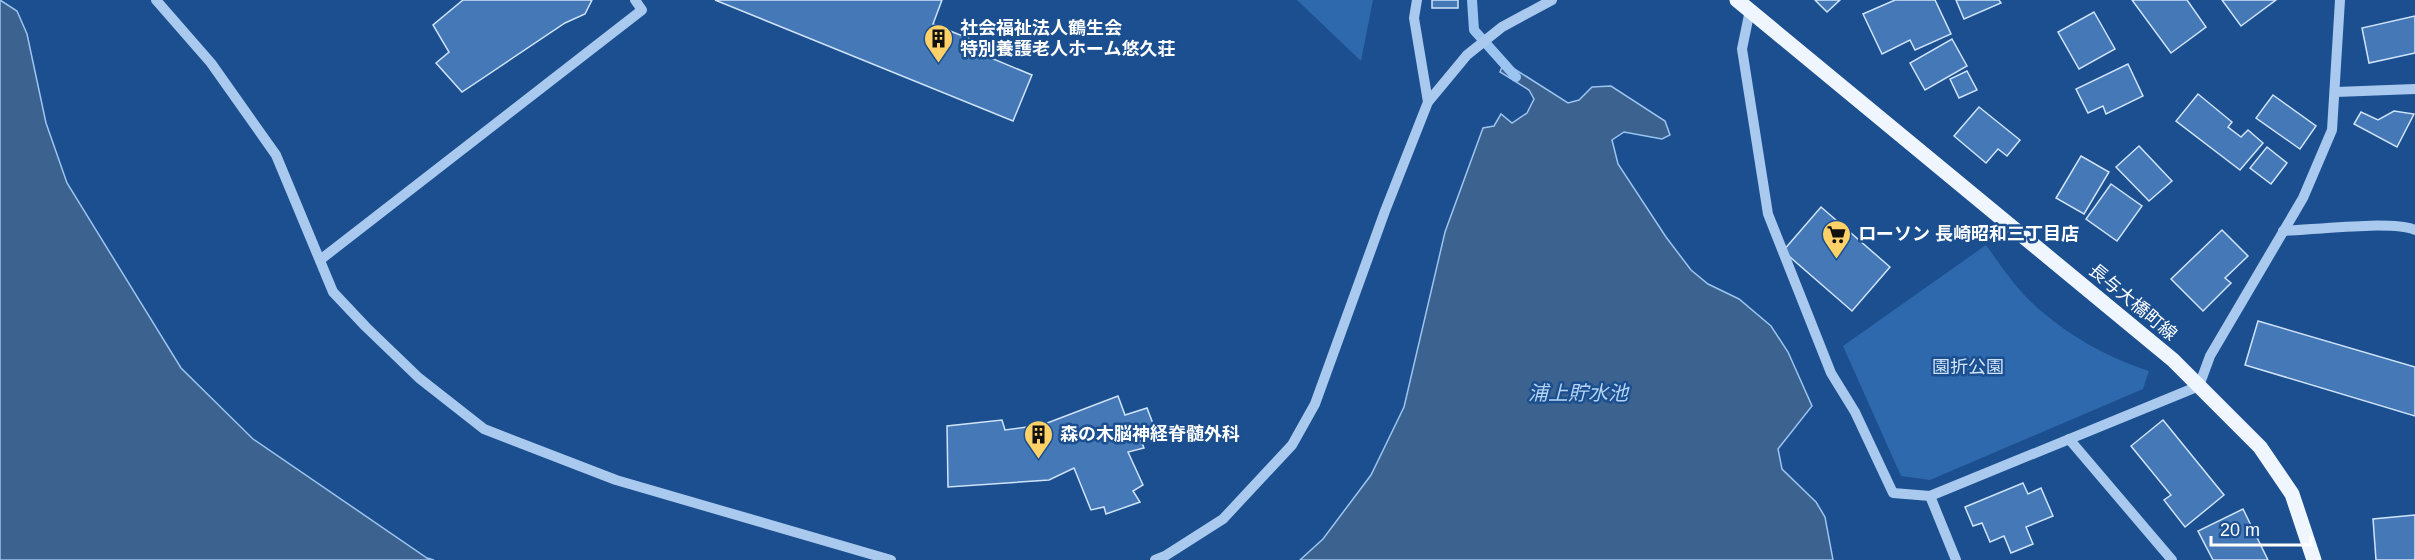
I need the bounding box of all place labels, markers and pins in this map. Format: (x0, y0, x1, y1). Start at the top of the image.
place label: 社会福祉法人鶴生会 特別養護老人ホーム悠久荘 (960, 18, 1175, 59)
building icon: 社会福祉法人鶴生会 特別養護老人ホーム悠久荘 (923, 22, 955, 64)
supermarket icon: ローソン 長崎昭和三丁目店 (1821, 218, 1853, 260)
place label: ローソン 長崎昭和三丁目店 (1858, 224, 2079, 244)
building icon: 森の木脳神経脊髄外科 (1023, 418, 1055, 460)
place label: 森の木脳神経脊髄外科 (1060, 424, 1240, 444)

